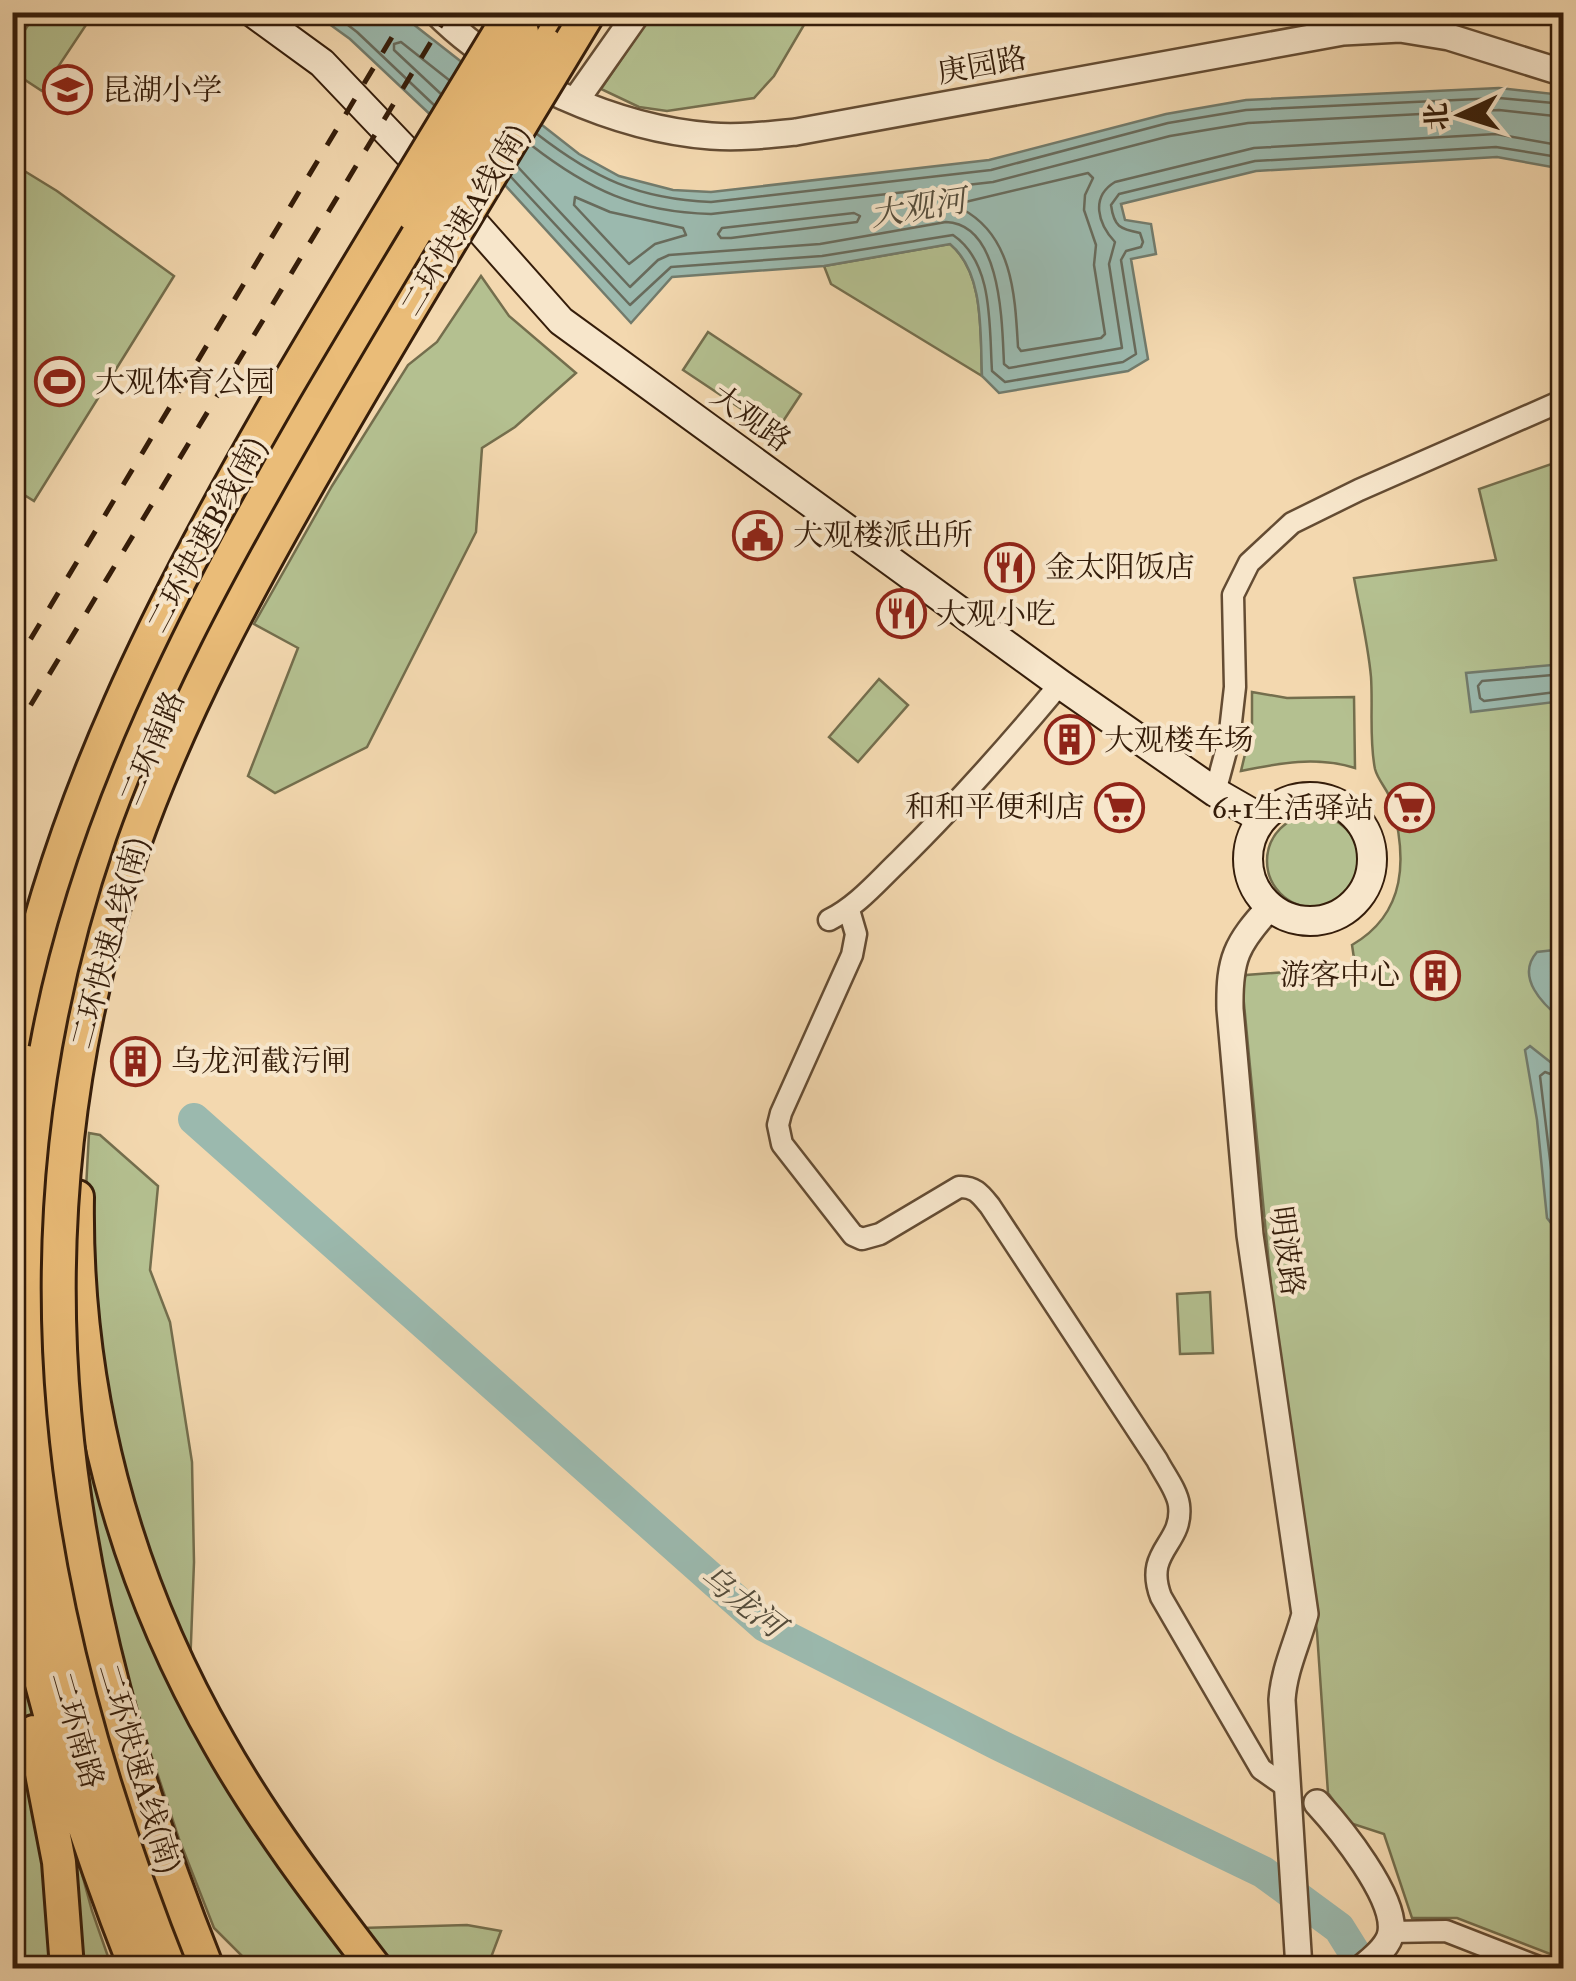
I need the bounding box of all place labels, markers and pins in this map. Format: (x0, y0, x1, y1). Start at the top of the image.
school or university icon: 昆湖小学 (41, 64, 93, 116)
place label: 昆湖小学 (102, 72, 222, 108)
sports icon: 大观体育公园 (34, 356, 86, 408)
place label: 大观体育公园 (95, 364, 275, 400)
public building icon: 大观楼派出所 (732, 509, 784, 561)
place label: 大观楼派出所 (793, 517, 973, 553)
restaurant icon: 金太阳饭店 (984, 541, 1036, 593)
place label: 金太阳饭店 (1045, 549, 1195, 585)
restaurant icon: 大观小吃 (875, 588, 927, 640)
place label: 大观小吃 (936, 596, 1056, 632)
building icon: 大观楼车场 (1043, 714, 1095, 766)
place label: 大观楼车场 (1104, 722, 1254, 758)
supermarket icon: 和和平便利店 (1094, 781, 1146, 833)
supermarket icon: 6+1生活驿站 (1383, 782, 1435, 834)
place label: 和和平便利店 (905, 789, 1085, 825)
place label: 6+1生活驿站 (1212, 790, 1374, 826)
building icon: 游客中心 (1409, 949, 1461, 1001)
place label: 游客中心 (1280, 957, 1400, 993)
building icon: 乌龙河截污闸 (110, 1035, 162, 1087)
place label: 乌龙河截污闸 (171, 1043, 351, 1079)

